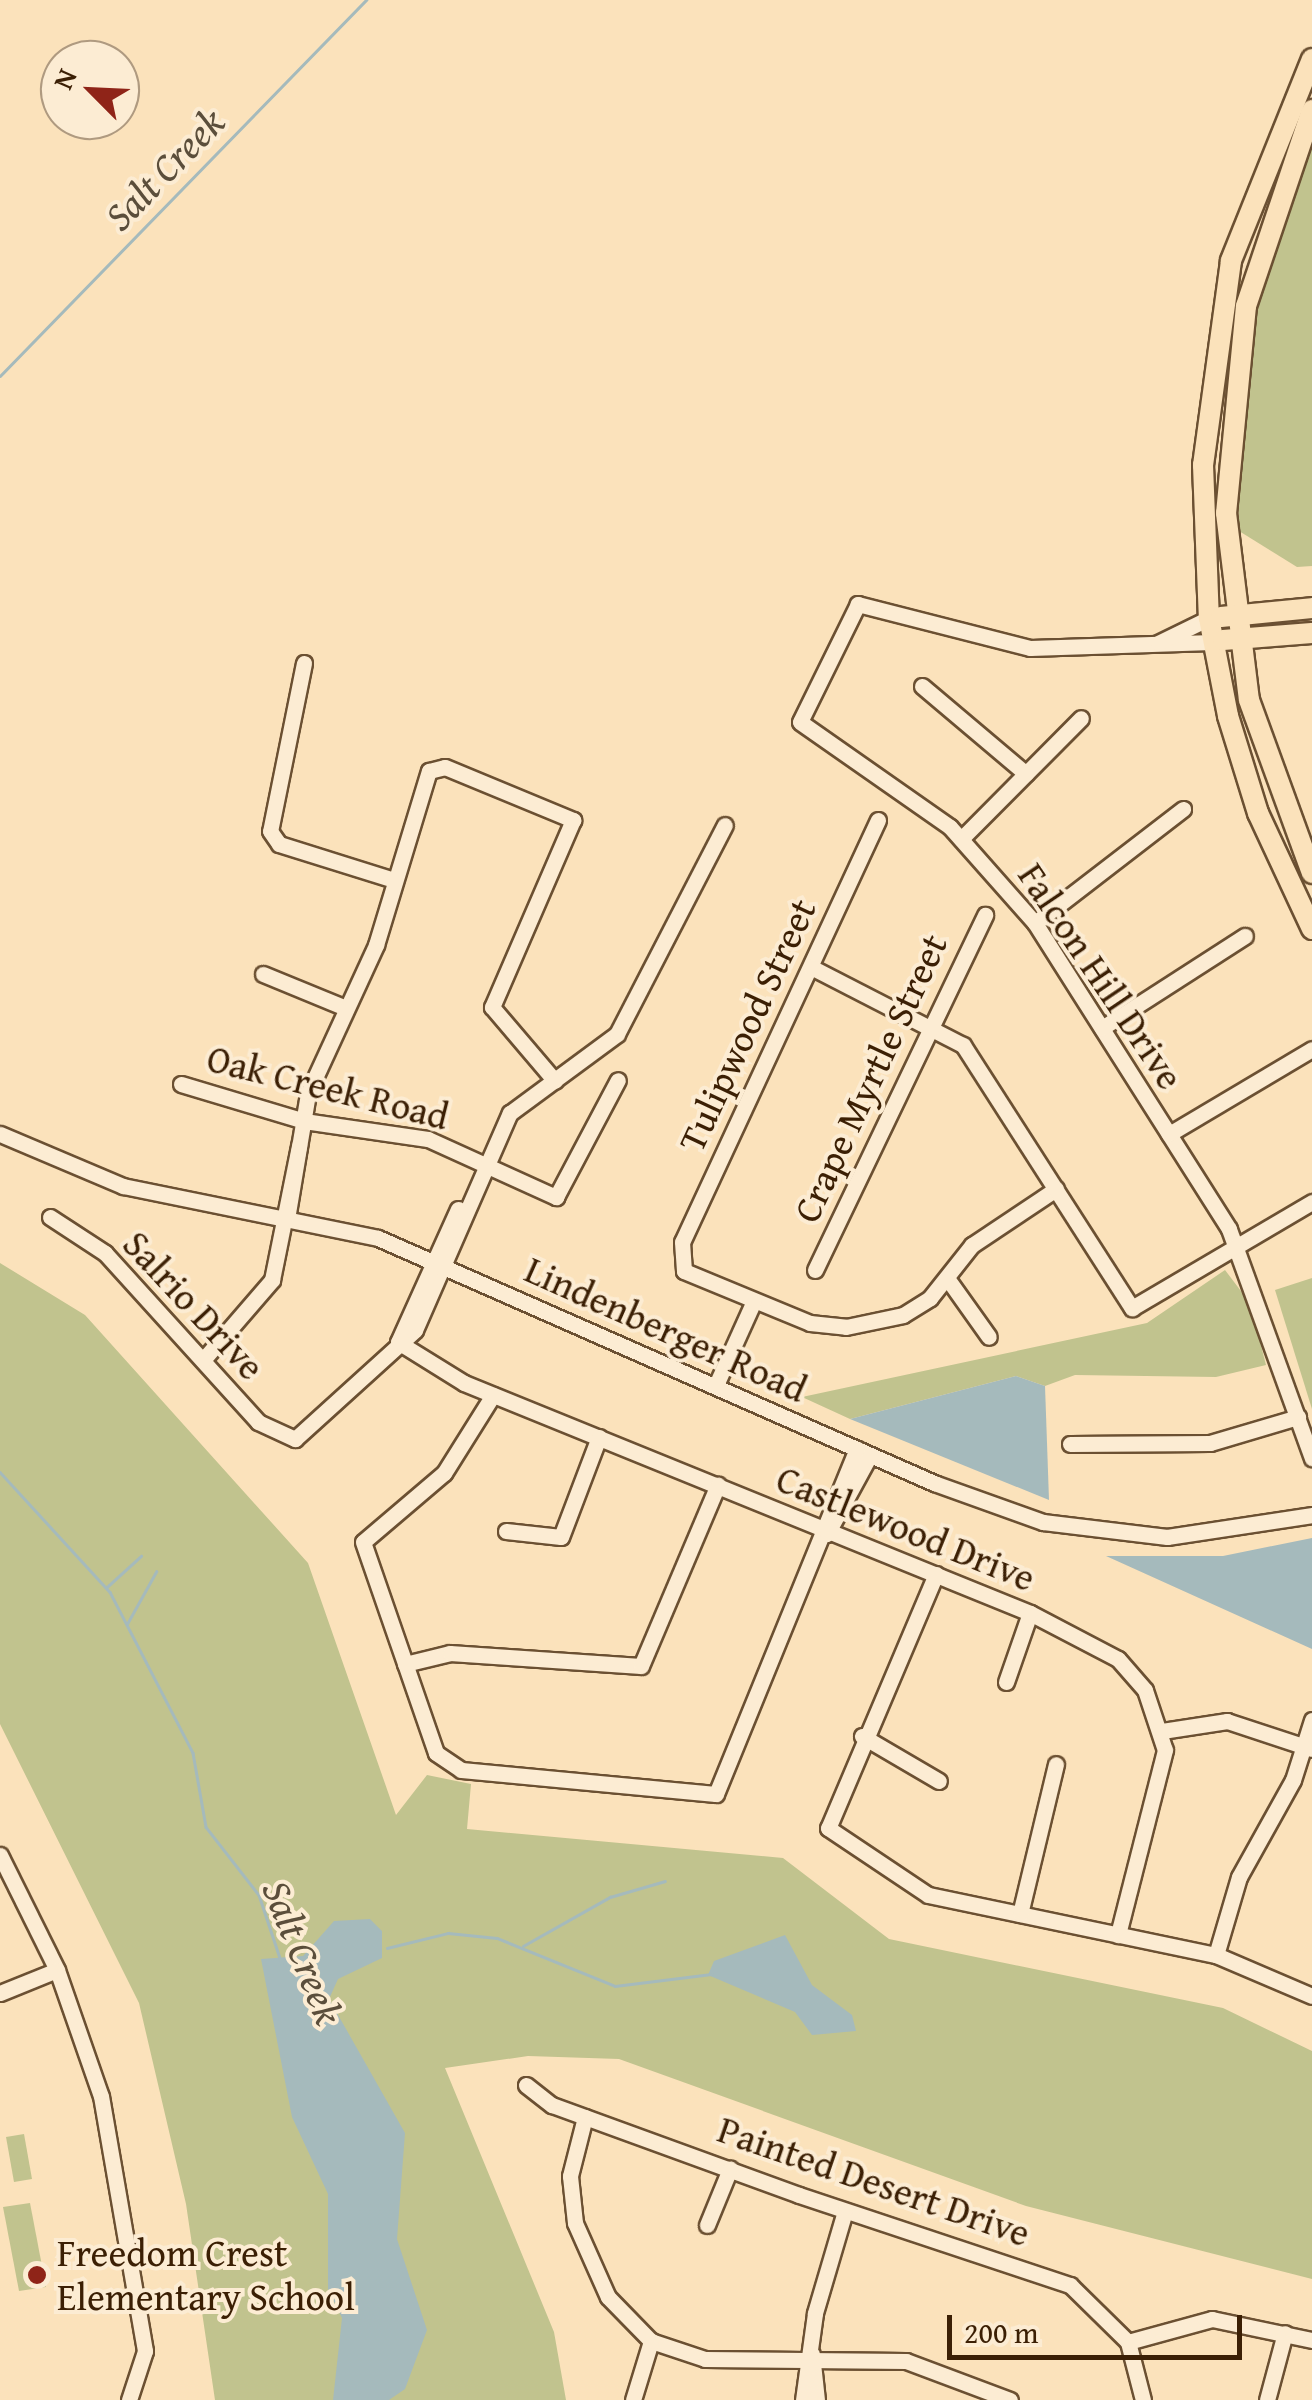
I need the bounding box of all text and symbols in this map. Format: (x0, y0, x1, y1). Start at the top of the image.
north arrow (40, 40, 140, 140)
text: N (41, 62, 86, 95)
water label: Salt Creek (94, 98, 234, 240)
street label: Falcon Hill Drive (1009, 854, 1193, 1098)
street label: Tulipwood Street (669, 891, 825, 1159)
street label: Crape Myrtle Street (783, 927, 957, 1229)
street label: Oak Creek Road (203, 1035, 453, 1139)
street label: Salrio Drive (114, 1221, 274, 1389)
street label: Lindenberger Road (518, 1246, 814, 1412)
street label: Castlewood Drive (770, 1455, 1042, 1601)
water label: Salt Creek (252, 1873, 354, 2031)
street label: Painted Desert Drive (712, 2106, 1036, 2256)
place label: Freedom Crest Elementary School (57, 2230, 355, 2320)
marker: Freedom Crest Elementary School (26, 2264, 48, 2286)
scale bar (952, 2295, 1247, 2357)
text: 200 m (964, 2310, 1038, 2354)

